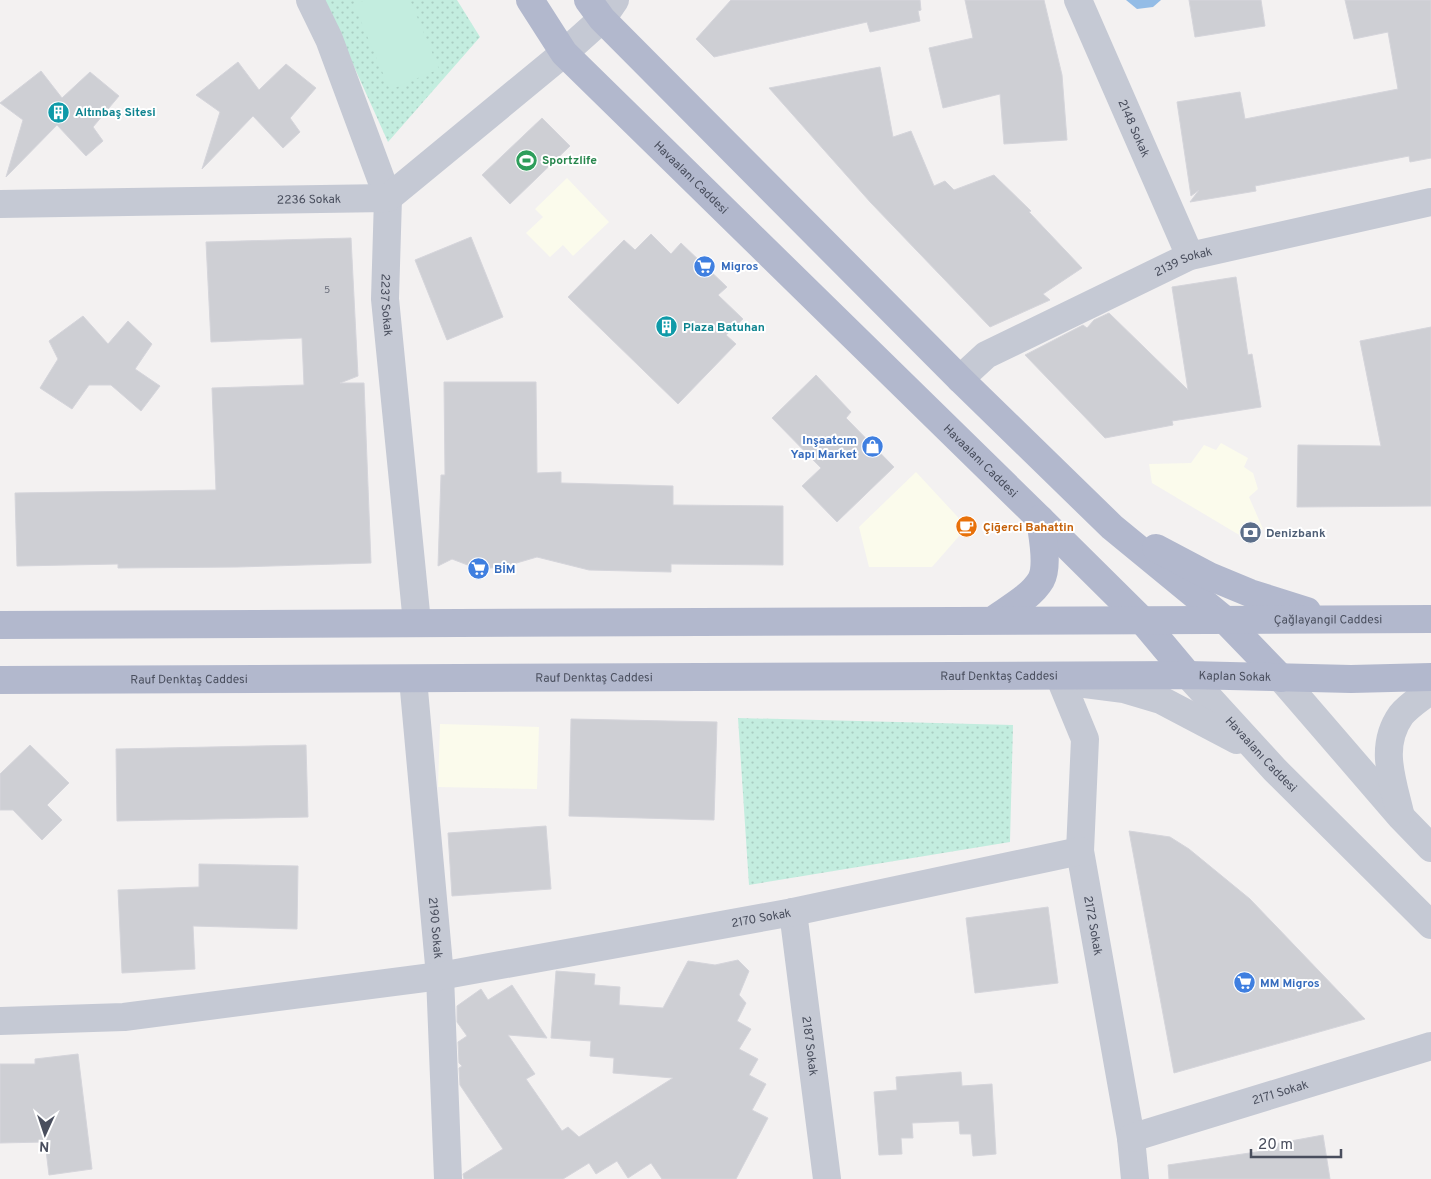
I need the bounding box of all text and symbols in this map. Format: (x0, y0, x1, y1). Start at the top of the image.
street label: 2148 Sokak (1114, 97, 1153, 160)
building icon: Altınbaş Sitesi (47, 100, 71, 124)
place label: Altınbaş Sitesi (75, 105, 156, 121)
street label: Havaalanı Caddesi (650, 138, 731, 218)
sports icon: Sportzlife (514, 148, 538, 172)
place label: Sportzlife (542, 153, 597, 169)
street label: 2236 Sokak (277, 192, 341, 209)
street label: 2139 Sokak (1152, 244, 1214, 281)
supermarket icon: Migros (693, 254, 717, 278)
place label: Migros (721, 259, 758, 275)
street label: 2237 Sokak (376, 273, 396, 337)
house number: 5 (324, 284, 330, 297)
building icon: Plaza Batuhan (655, 315, 679, 339)
place label: Plaza Batuhan (683, 320, 765, 336)
street label: Havaalanı Caddesi (939, 422, 1021, 502)
place label: Inşaatcım Yapı Market (791, 433, 857, 463)
shop icon: Inşaatcım Yapı Market (861, 435, 885, 459)
cafe icon: Çiğerci Bahattin (955, 515, 979, 539)
place label: Çiğerci Bahattin (983, 520, 1074, 536)
bank icon: Denizbank (1238, 521, 1262, 545)
place label: Denizbank (1266, 526, 1326, 542)
supermarket icon: BİM (466, 557, 490, 581)
place label: BİM (494, 562, 515, 578)
street label: Çağlayangil Caddesi (1274, 612, 1382, 629)
street label: Kaplan Sokak (1198, 668, 1271, 686)
street label: Rauf Denktaş Caddesi (940, 669, 1058, 685)
street label: Rauf Denktaş Caddesi (535, 670, 653, 687)
street label: Rauf Denktaş Caddesi (130, 672, 248, 688)
street label: Havaalanı Caddesi (1221, 714, 1300, 796)
street label: 2172 Sokak (1079, 895, 1105, 957)
street label: 2190 Sokak (424, 897, 445, 960)
street label: 2170 Sokak (730, 905, 793, 932)
supermarket icon: MM Migros (1232, 971, 1256, 995)
place label: MM Migros (1260, 976, 1320, 992)
street label: 2187 Sokak (797, 1015, 821, 1077)
street label: 2171 Sokak (1250, 1077, 1311, 1109)
north arrow (20, 1109, 70, 1159)
scale bar (1251, 1126, 1341, 1158)
text: 20 m (1258, 1136, 1293, 1155)
text: N (39, 1137, 50, 1154)

